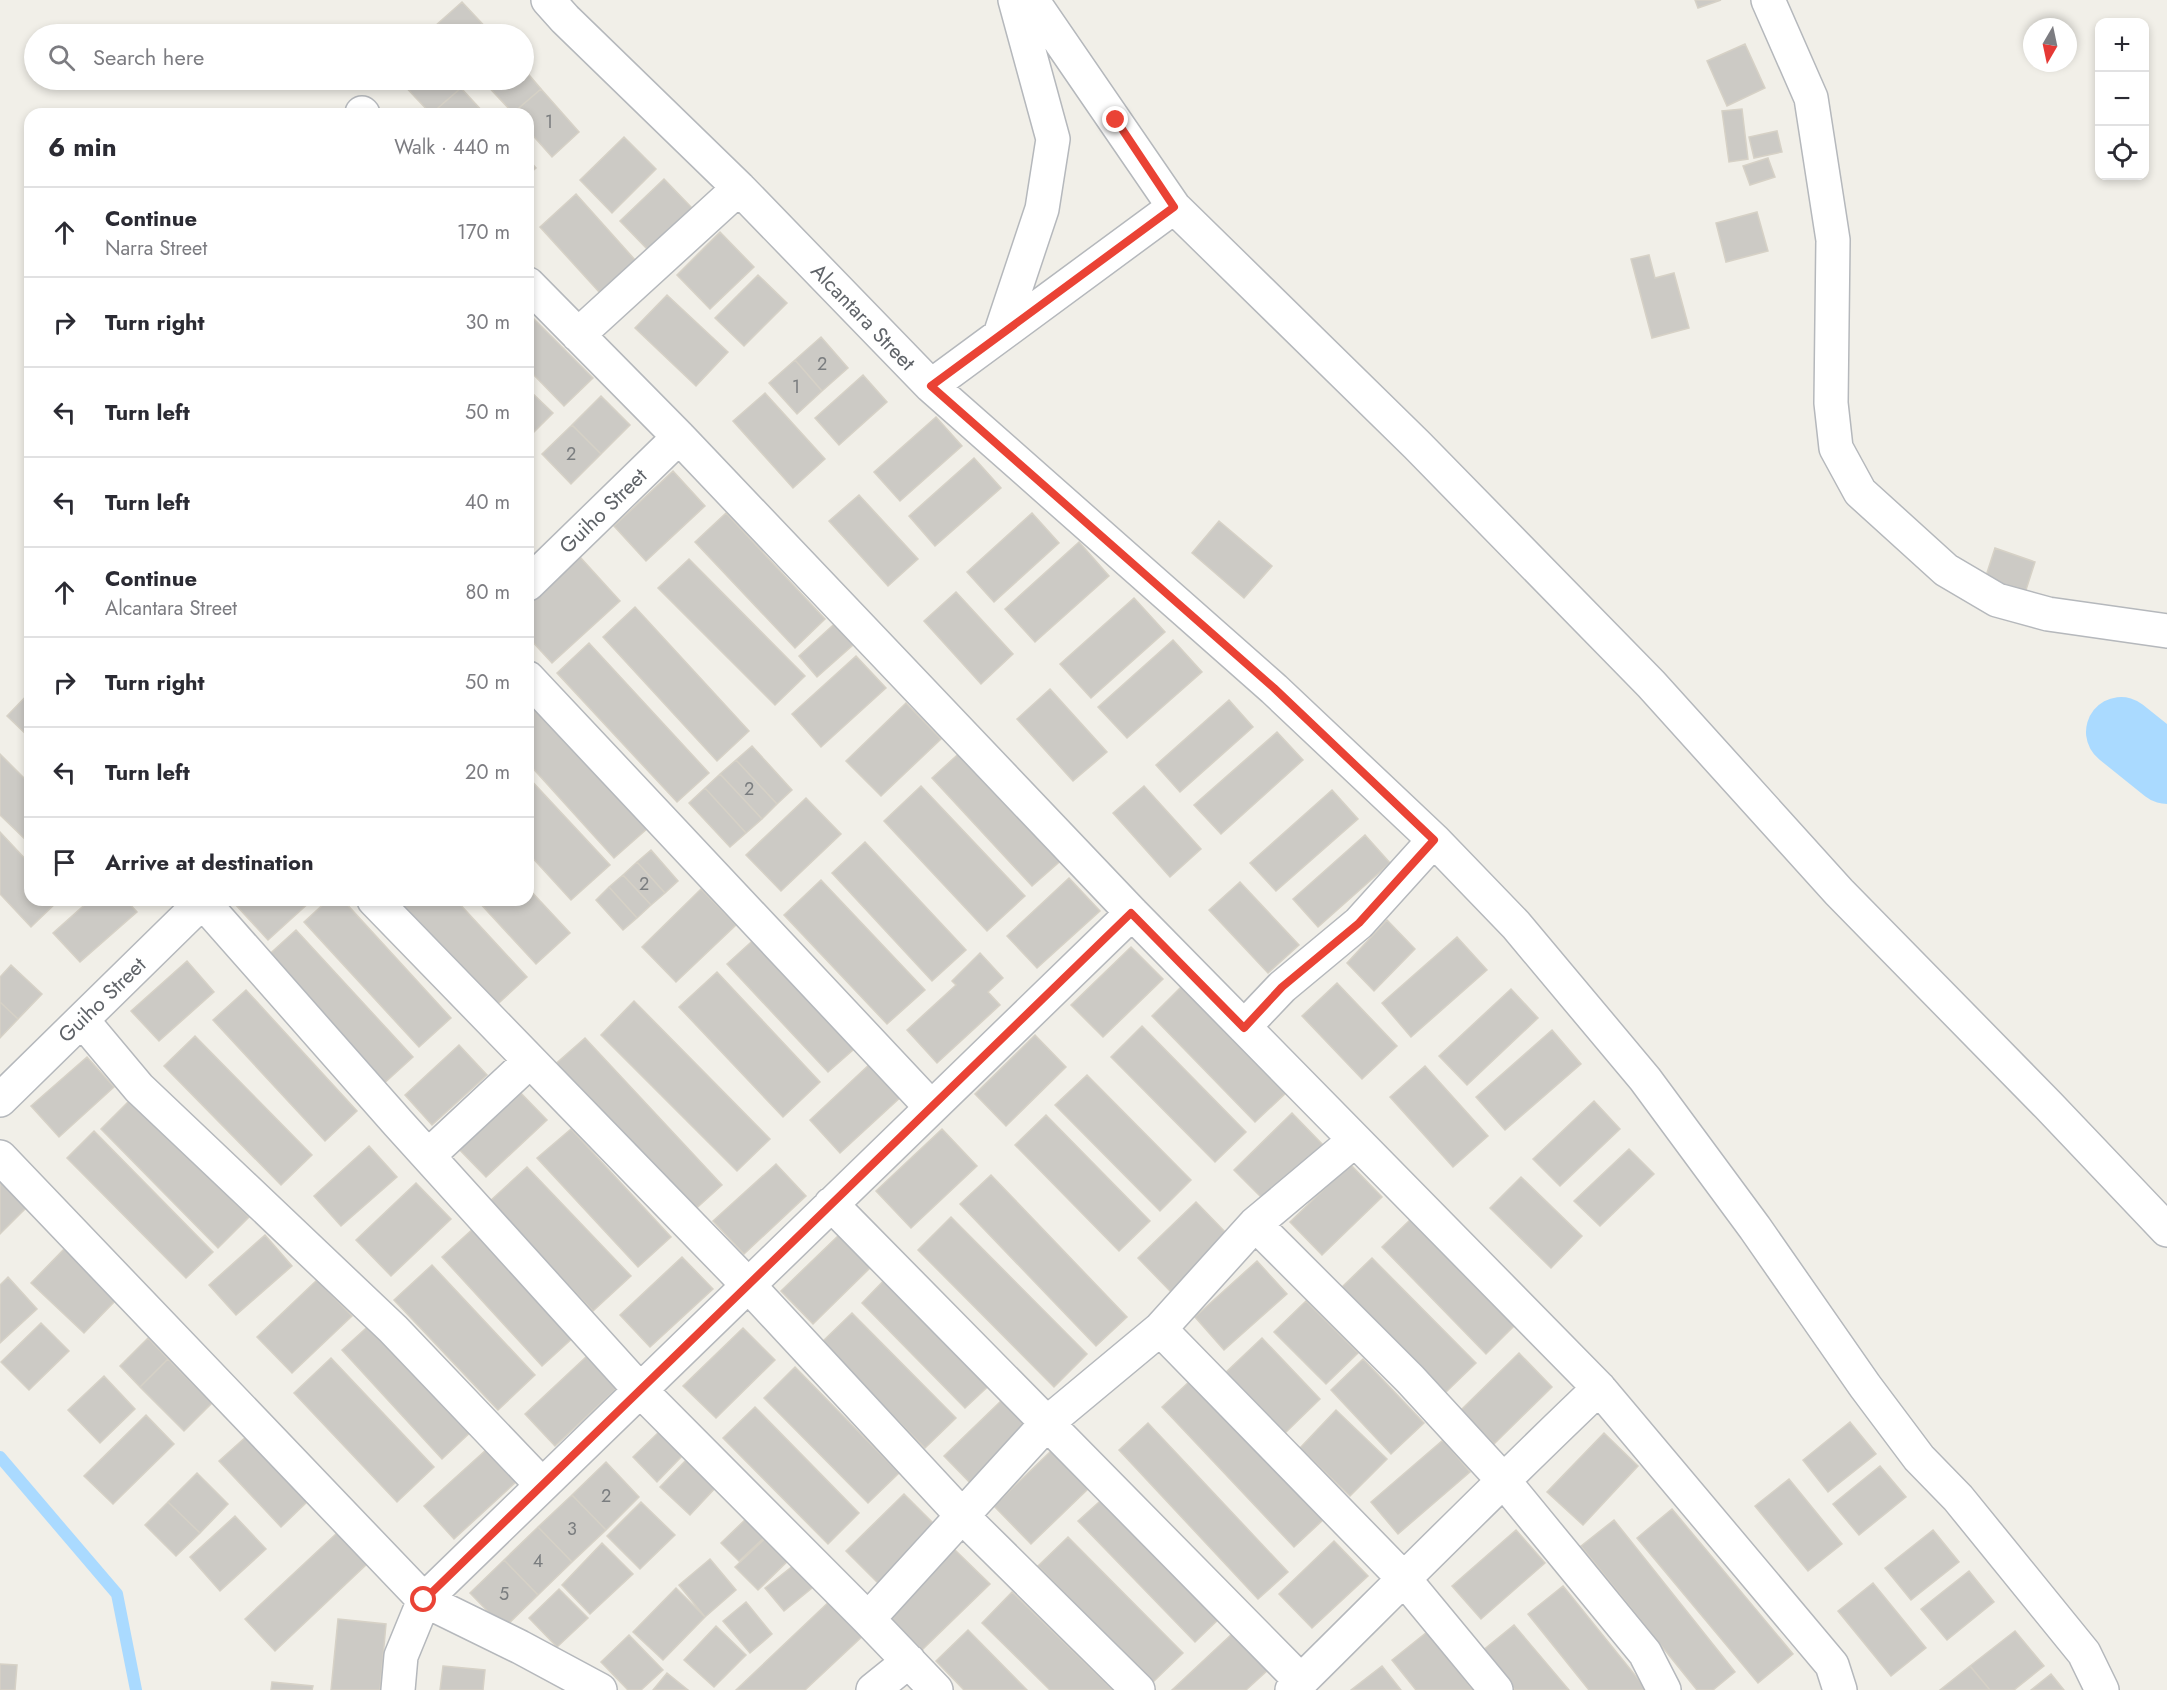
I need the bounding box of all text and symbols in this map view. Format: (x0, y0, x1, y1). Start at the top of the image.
north arrow (2023, 18, 2077, 72)
map controls (2095, 18, 2149, 180)
button: + (2095, 18, 2149, 72)
search box (24, 24, 534, 90)
icon: search (45, 41, 78, 74)
text: Search here (93, 41, 204, 73)
button: − (2095, 72, 2149, 126)
route end (1102, 106, 1128, 132)
house number: 1 (545, 109, 553, 135)
button: locate (2095, 126, 2149, 180)
text: 6 min (48, 128, 117, 166)
text: Walk · 440 m (394, 133, 510, 162)
text: Continue (105, 202, 197, 234)
icon: ahead (48, 216, 81, 249)
text: 170 m (457, 218, 510, 247)
text: Narra Street (105, 234, 207, 263)
street label: Alcantara Street (804, 257, 922, 377)
icon: right (48, 306, 81, 339)
text: Turn right (105, 306, 205, 338)
text: 30 m (465, 308, 510, 337)
house number: 2 (817, 351, 827, 377)
house number: 1 (792, 374, 800, 400)
icon: left (48, 396, 81, 429)
text: Turn left (105, 396, 190, 428)
text: 50 m (465, 398, 510, 427)
house number: 2 (566, 441, 576, 467)
street label: Guiho Street (552, 461, 654, 561)
icon: left (48, 486, 81, 519)
text: Turn left (105, 486, 190, 518)
text: 40 m (465, 488, 510, 517)
text: Continue (105, 562, 197, 594)
icon: ahead (48, 576, 81, 609)
text: 80 m (465, 578, 510, 607)
text: Alcantara Street (105, 594, 237, 623)
icon: right (48, 666, 81, 699)
text: Turn right (105, 666, 205, 698)
text: 50 m (465, 668, 510, 697)
icon: left (48, 756, 81, 789)
text: Turn left (105, 756, 190, 788)
text: 20 m (465, 758, 510, 787)
house number: 2 (744, 776, 754, 802)
icon: arrive (48, 846, 81, 879)
text: Arrive at destination (105, 846, 314, 878)
house number: 2 (639, 871, 649, 897)
street label: Guiho Street (51, 950, 153, 1050)
house number: 2 (601, 1483, 611, 1509)
house number: 3 (567, 1516, 577, 1542)
house number: 4 (533, 1548, 543, 1574)
house number: 5 (499, 1581, 509, 1607)
route start (410, 1586, 436, 1612)

